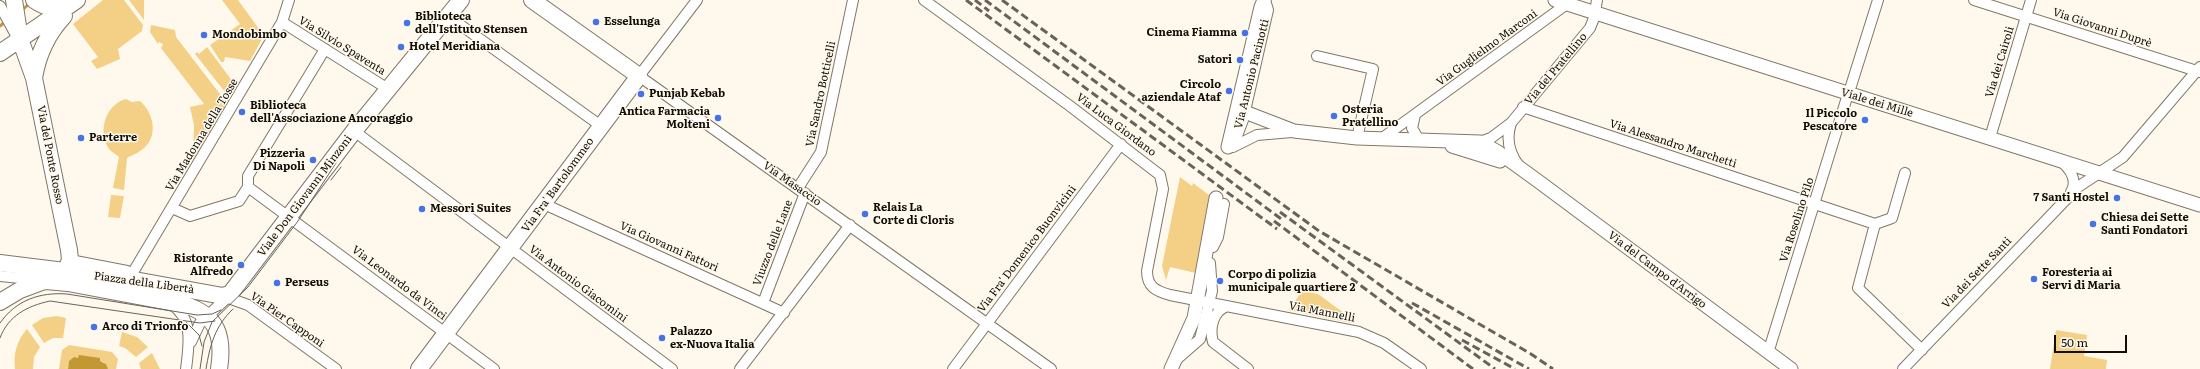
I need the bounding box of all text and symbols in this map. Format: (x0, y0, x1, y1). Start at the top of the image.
street label: Via Giovanni Duprè (2051, 6, 2153, 50)
street label: Via Guglielmo Marconi (1434, 7, 1540, 89)
place label: Biblioteca dell'Istituto Stensen (415, 10, 528, 36)
street label: Via Silvio Spaventa (296, 14, 388, 78)
place label: Esselunga (604, 15, 660, 29)
marker: Esselunga (591, 17, 601, 27)
marker: Biblioteca dell'Istituto Stensen (402, 18, 412, 28)
street label: Via Antonio Pacinotti (1232, 18, 1272, 130)
street label: Via dei Cairoli (1983, 25, 2017, 99)
place label: Cinema Fiamma (1146, 26, 1237, 40)
place label: Mondobimbo (212, 28, 287, 42)
marker: Cinema Fiamma (1240, 28, 1250, 38)
marker: Mondobimbo (199, 30, 209, 40)
street label: Via del Pratellino (1522, 30, 1590, 108)
place label: Hotel Meridiana (409, 40, 500, 54)
street label: Via Sandro Botticelli (803, 40, 839, 148)
marker: Hotel Meridiana (396, 42, 406, 52)
place label: Satori (1198, 53, 1232, 67)
marker: Satori (1235, 55, 1245, 65)
street label: Via Madonna della Tosse (163, 76, 241, 194)
place label: Circolo aziendale Ataf (1141, 78, 1221, 104)
marker: Circolo aziendale Ataf (1224, 86, 1234, 96)
street label: Viale dei Mille (1839, 86, 1915, 120)
place label: Punjab Kebab (649, 87, 725, 101)
marker: Punjab Kebab (636, 89, 646, 99)
street label: Via Luca Giordano (1073, 91, 1159, 159)
place label: Biblioteca dell'Associazione Ancoraggio (250, 99, 413, 125)
place label: Osteria Pratellino (1342, 103, 1398, 129)
street label: Via del Ponte Rosso (34, 104, 66, 206)
place label: Antica Farmacia Molteni (619, 105, 710, 131)
marker: Biblioteca dell'Associazione Ancoraggio (237, 107, 247, 117)
place label: Il Piccolo Pescatore (1803, 107, 1857, 133)
marker: Osteria Pratellino (1329, 111, 1339, 121)
marker: Antica Farmacia Molteni (713, 113, 723, 123)
marker: Il Piccolo Pescatore (1860, 115, 1870, 125)
street label: Via Alessandro Marchetti (1608, 117, 1738, 171)
place label: Parterre (89, 131, 137, 145)
marker: Parterre (76, 133, 86, 143)
street label: Viale Don Giovanni Minzoni (255, 133, 355, 259)
street label: Via Fra' Bartolommeo (519, 135, 597, 235)
place label: Pizzeria Di Napoli (253, 147, 305, 173)
marker: Pizzeria Di Napoli (308, 155, 318, 165)
street label: Via Masaccio (760, 159, 824, 209)
street label: Via Rosolino Pilo (1777, 176, 1817, 264)
street label: Via Fra' Domenico Buonvicini (975, 183, 1079, 315)
place label: 7 Santi Hostel (2033, 191, 2109, 205)
marker: 7 Santi Hostel (2112, 193, 2122, 203)
street label: Viuzzo delle Lane (751, 198, 795, 288)
place label: Relais La Corte di Cloris (873, 201, 954, 227)
place label: Messori Suites (430, 202, 511, 216)
marker: Messori Suites (417, 204, 427, 214)
marker: Relais La Corte di Cloris (860, 209, 870, 219)
place label: Chiesa dei Sette Santi Fondatori (2101, 211, 2189, 237)
street label: Via Giovanni Fattori (618, 219, 720, 275)
marker: Chiesa dei Sette Santi Fondatori (2088, 219, 2098, 229)
street label: Via del Campo d'Arrigo (1605, 229, 1709, 311)
street label: Via dei Sette Santi (1940, 235, 2014, 311)
street label: Via Leonardo da Vinci (349, 243, 449, 323)
street label: Via Antonio Giacomini (526, 243, 630, 325)
place label: Ristorante Alfredo (173, 252, 233, 278)
marker: Ristorante Alfredo (236, 260, 246, 270)
place label: Foresteria ai Servi di Maria (2042, 266, 2121, 292)
place label: Corpo di polizia municipale quartiere 2 (1228, 268, 1355, 294)
street label: Piazza della Libertà (93, 269, 195, 297)
marker: Foresteria ai Servi di Maria (2029, 274, 2039, 284)
place label: Perseus (285, 276, 329, 290)
marker: Corpo di polizia municipale quartiere 2 (1215, 276, 1225, 286)
marker: Perseus (272, 278, 282, 288)
street label: Via Pier Capponi (248, 290, 326, 350)
street label: Via Mannelli (1288, 299, 1356, 325)
place label: Arco di Trionfo (102, 320, 188, 334)
marker: Arco di Trionfo (89, 322, 99, 332)
place label: Palazzo ex-Nuova Italia (670, 325, 755, 351)
scale bar (2056, 327, 2129, 353)
marker: Palazzo ex-Nuova Italia (657, 333, 667, 343)
text: 50 m (2061, 333, 2088, 351)

